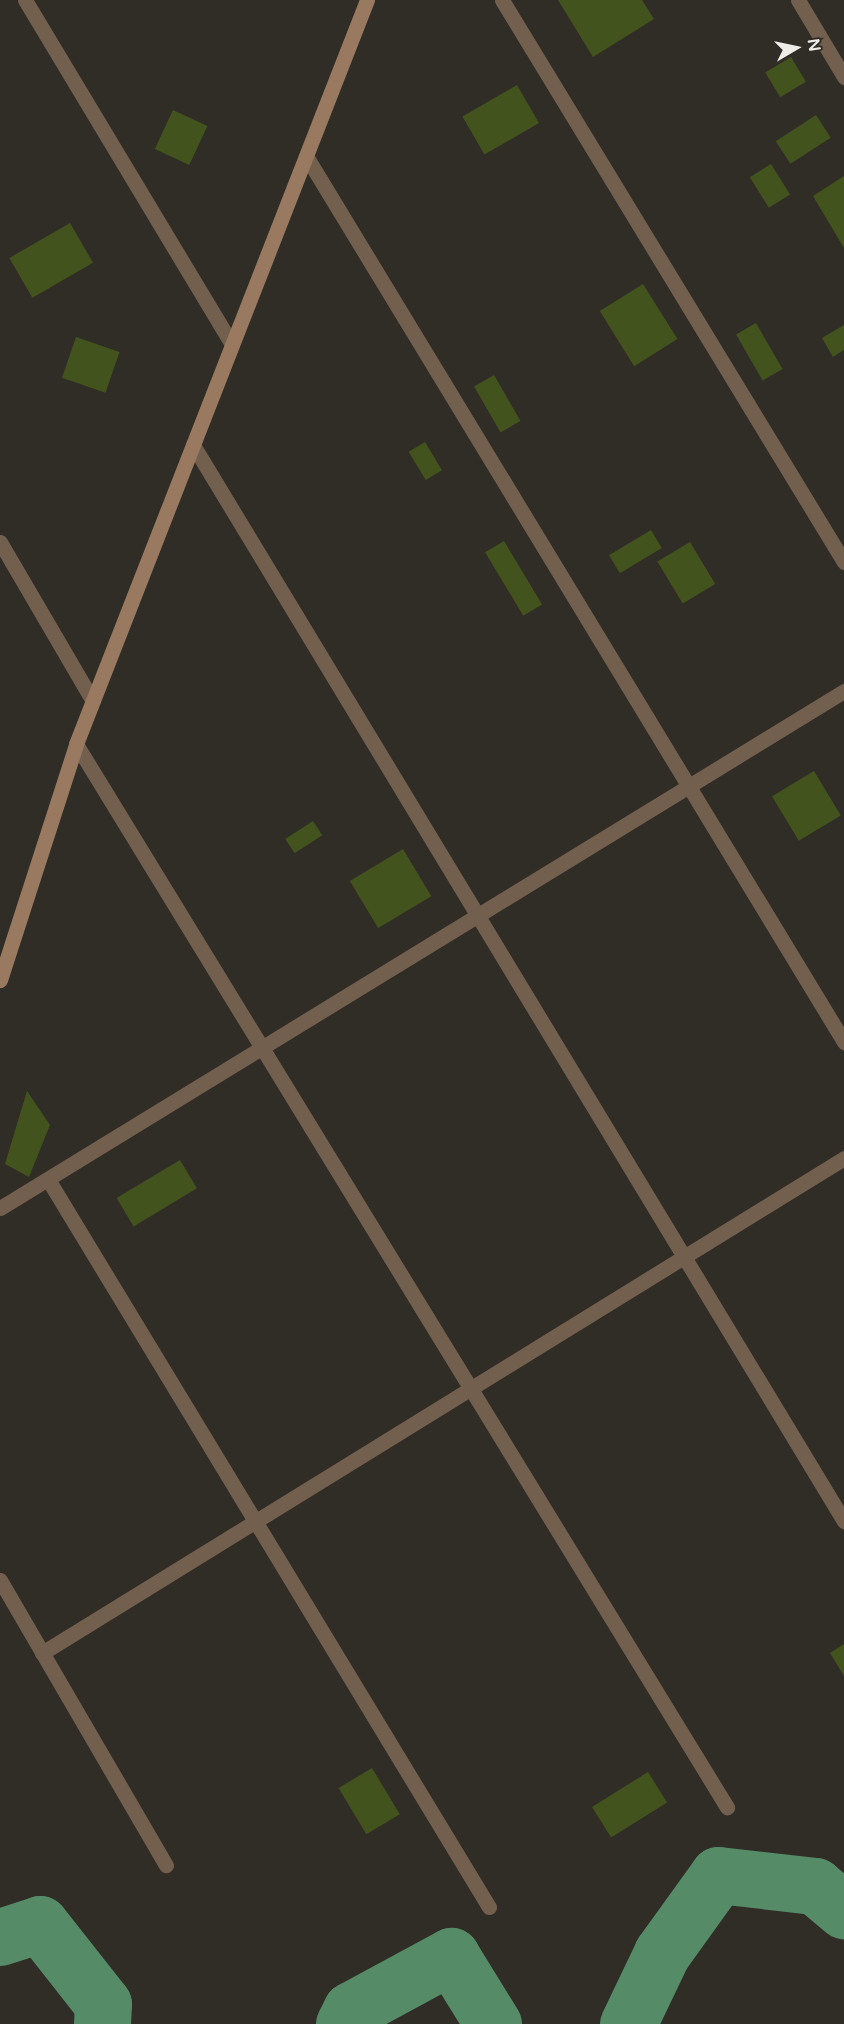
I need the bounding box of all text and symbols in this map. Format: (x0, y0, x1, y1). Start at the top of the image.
north arrow (766, 18, 826, 78)
text: N (803, 37, 825, 53)

